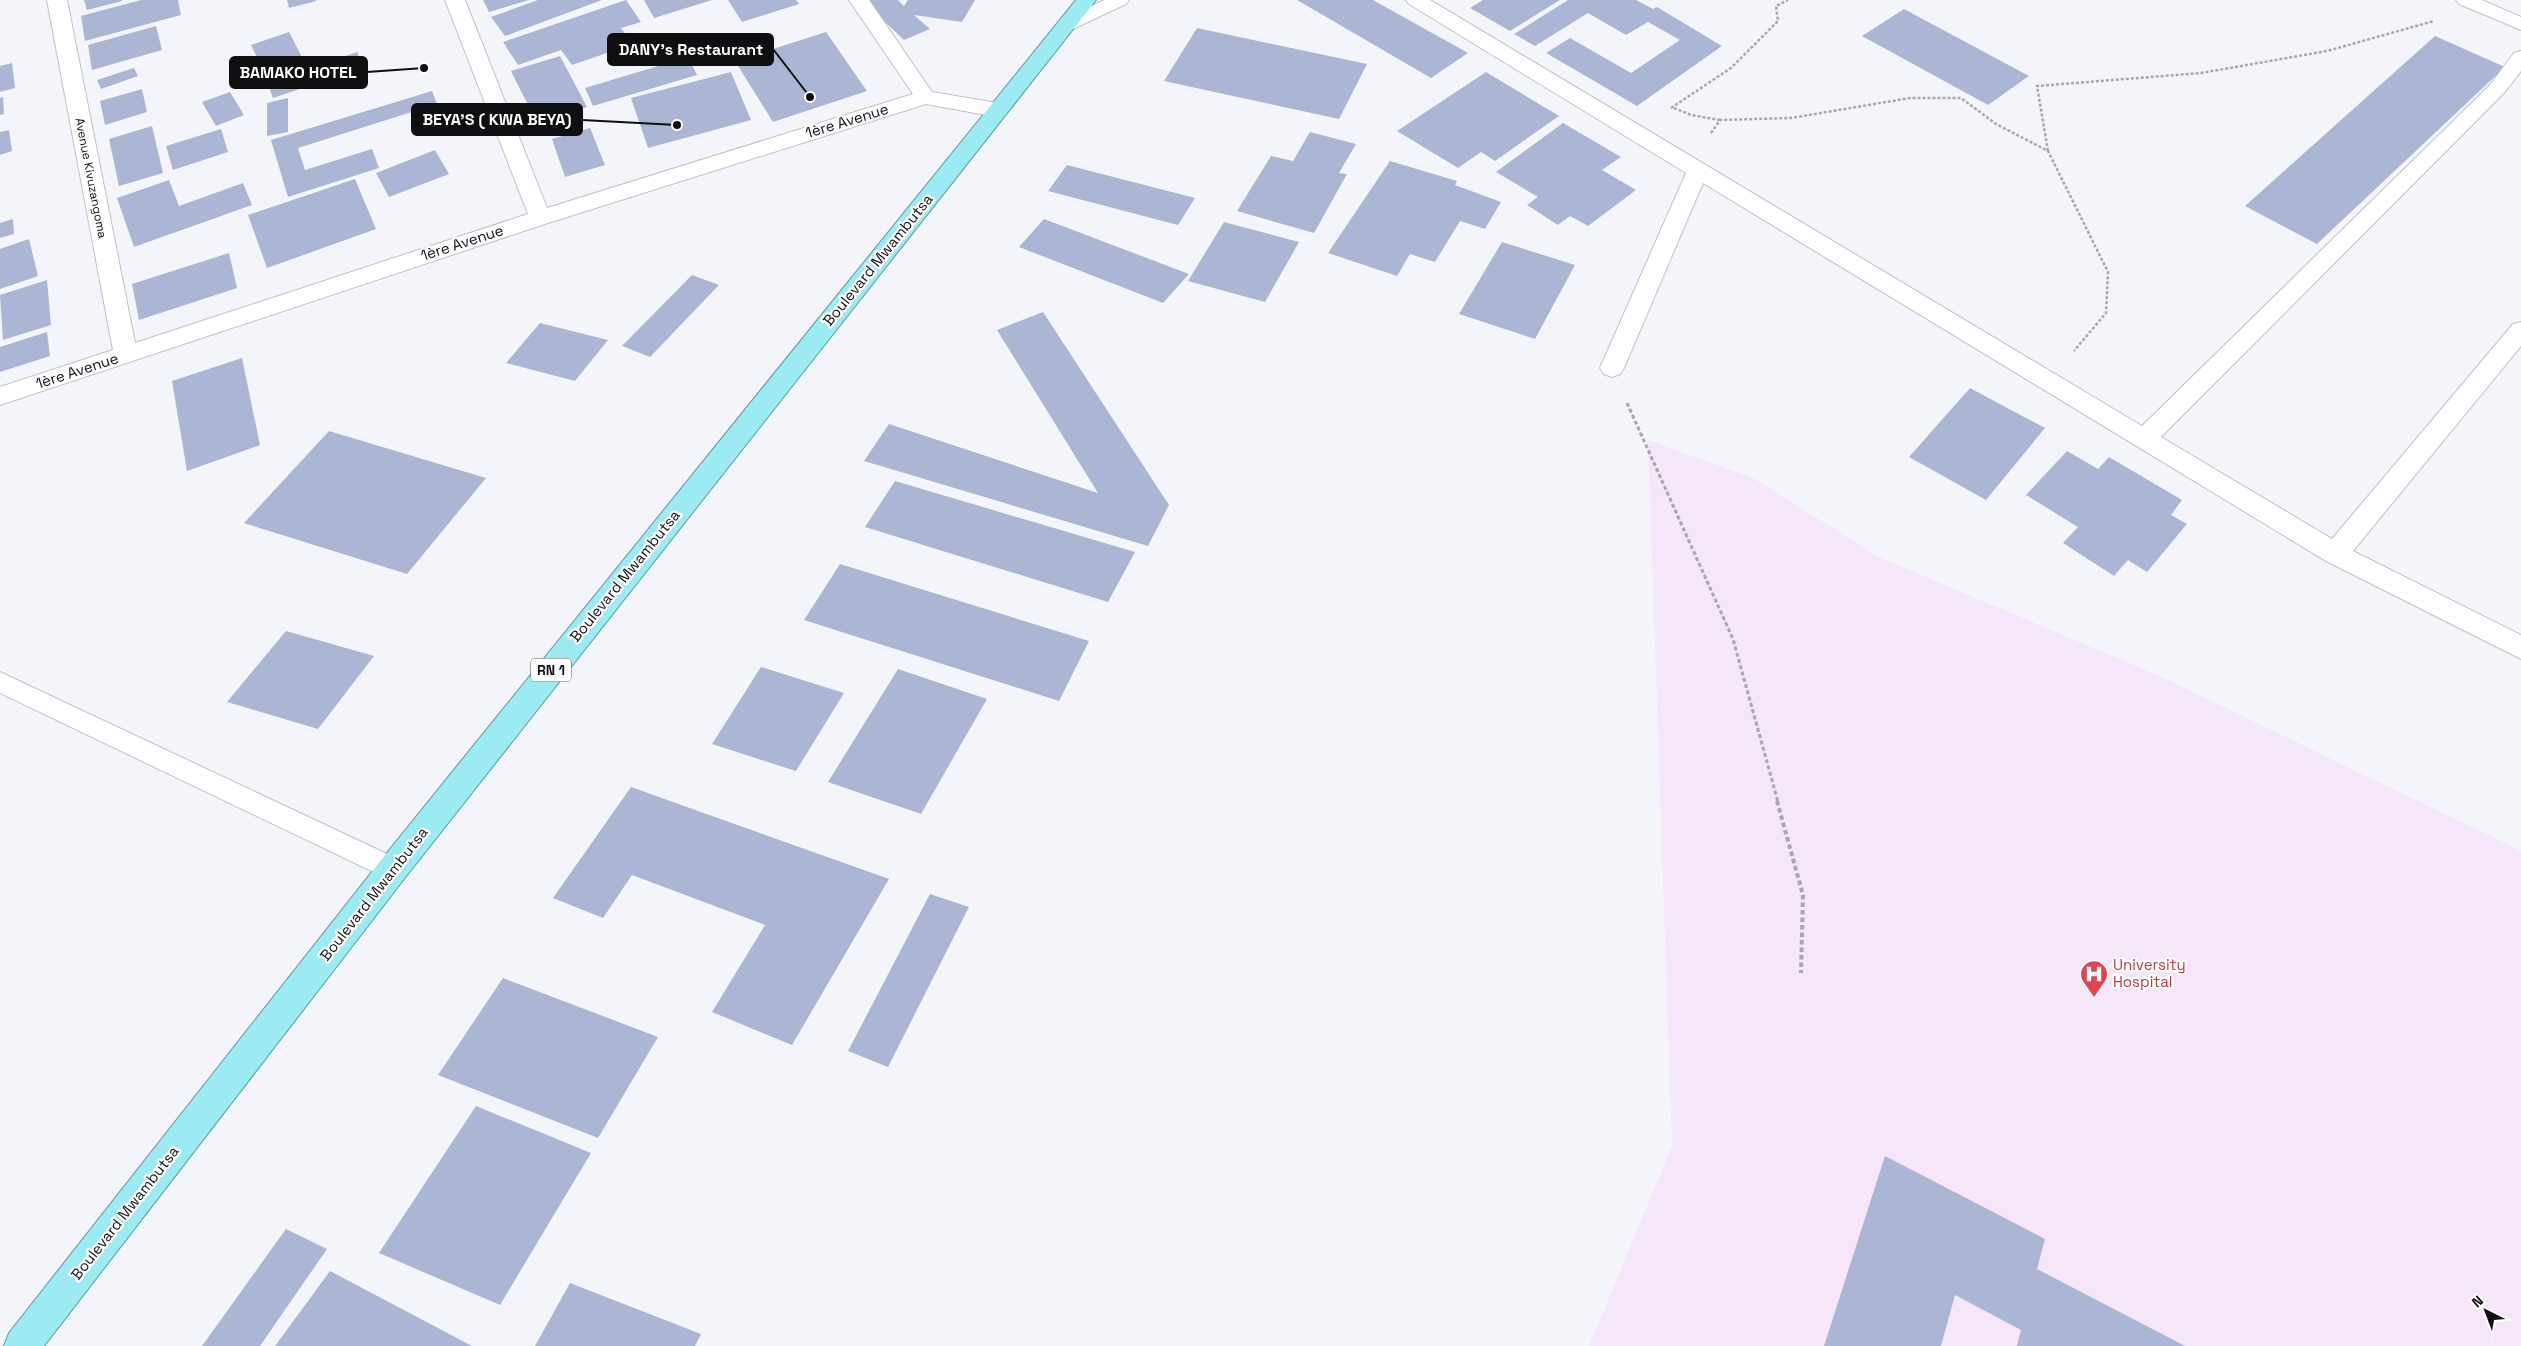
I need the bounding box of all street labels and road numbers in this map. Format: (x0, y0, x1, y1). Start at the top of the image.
street label: 1ère Avenue (803, 99, 891, 142)
street label: Avenue Kivuzangoma (71, 116, 111, 240)
street label: Boulevard Mwambutsa (818, 189, 937, 330)
street label: 1ère Avenue (418, 220, 506, 265)
street label: 1ère Avenue (33, 348, 121, 393)
street label: Boulevard Mwambutsa (565, 505, 684, 646)
road number: RN 1 (531, 658, 571, 682)
street label: Boulevard Mwambutsa (315, 823, 432, 964)
street label: Boulevard Mwambutsa (66, 1142, 183, 1283)

